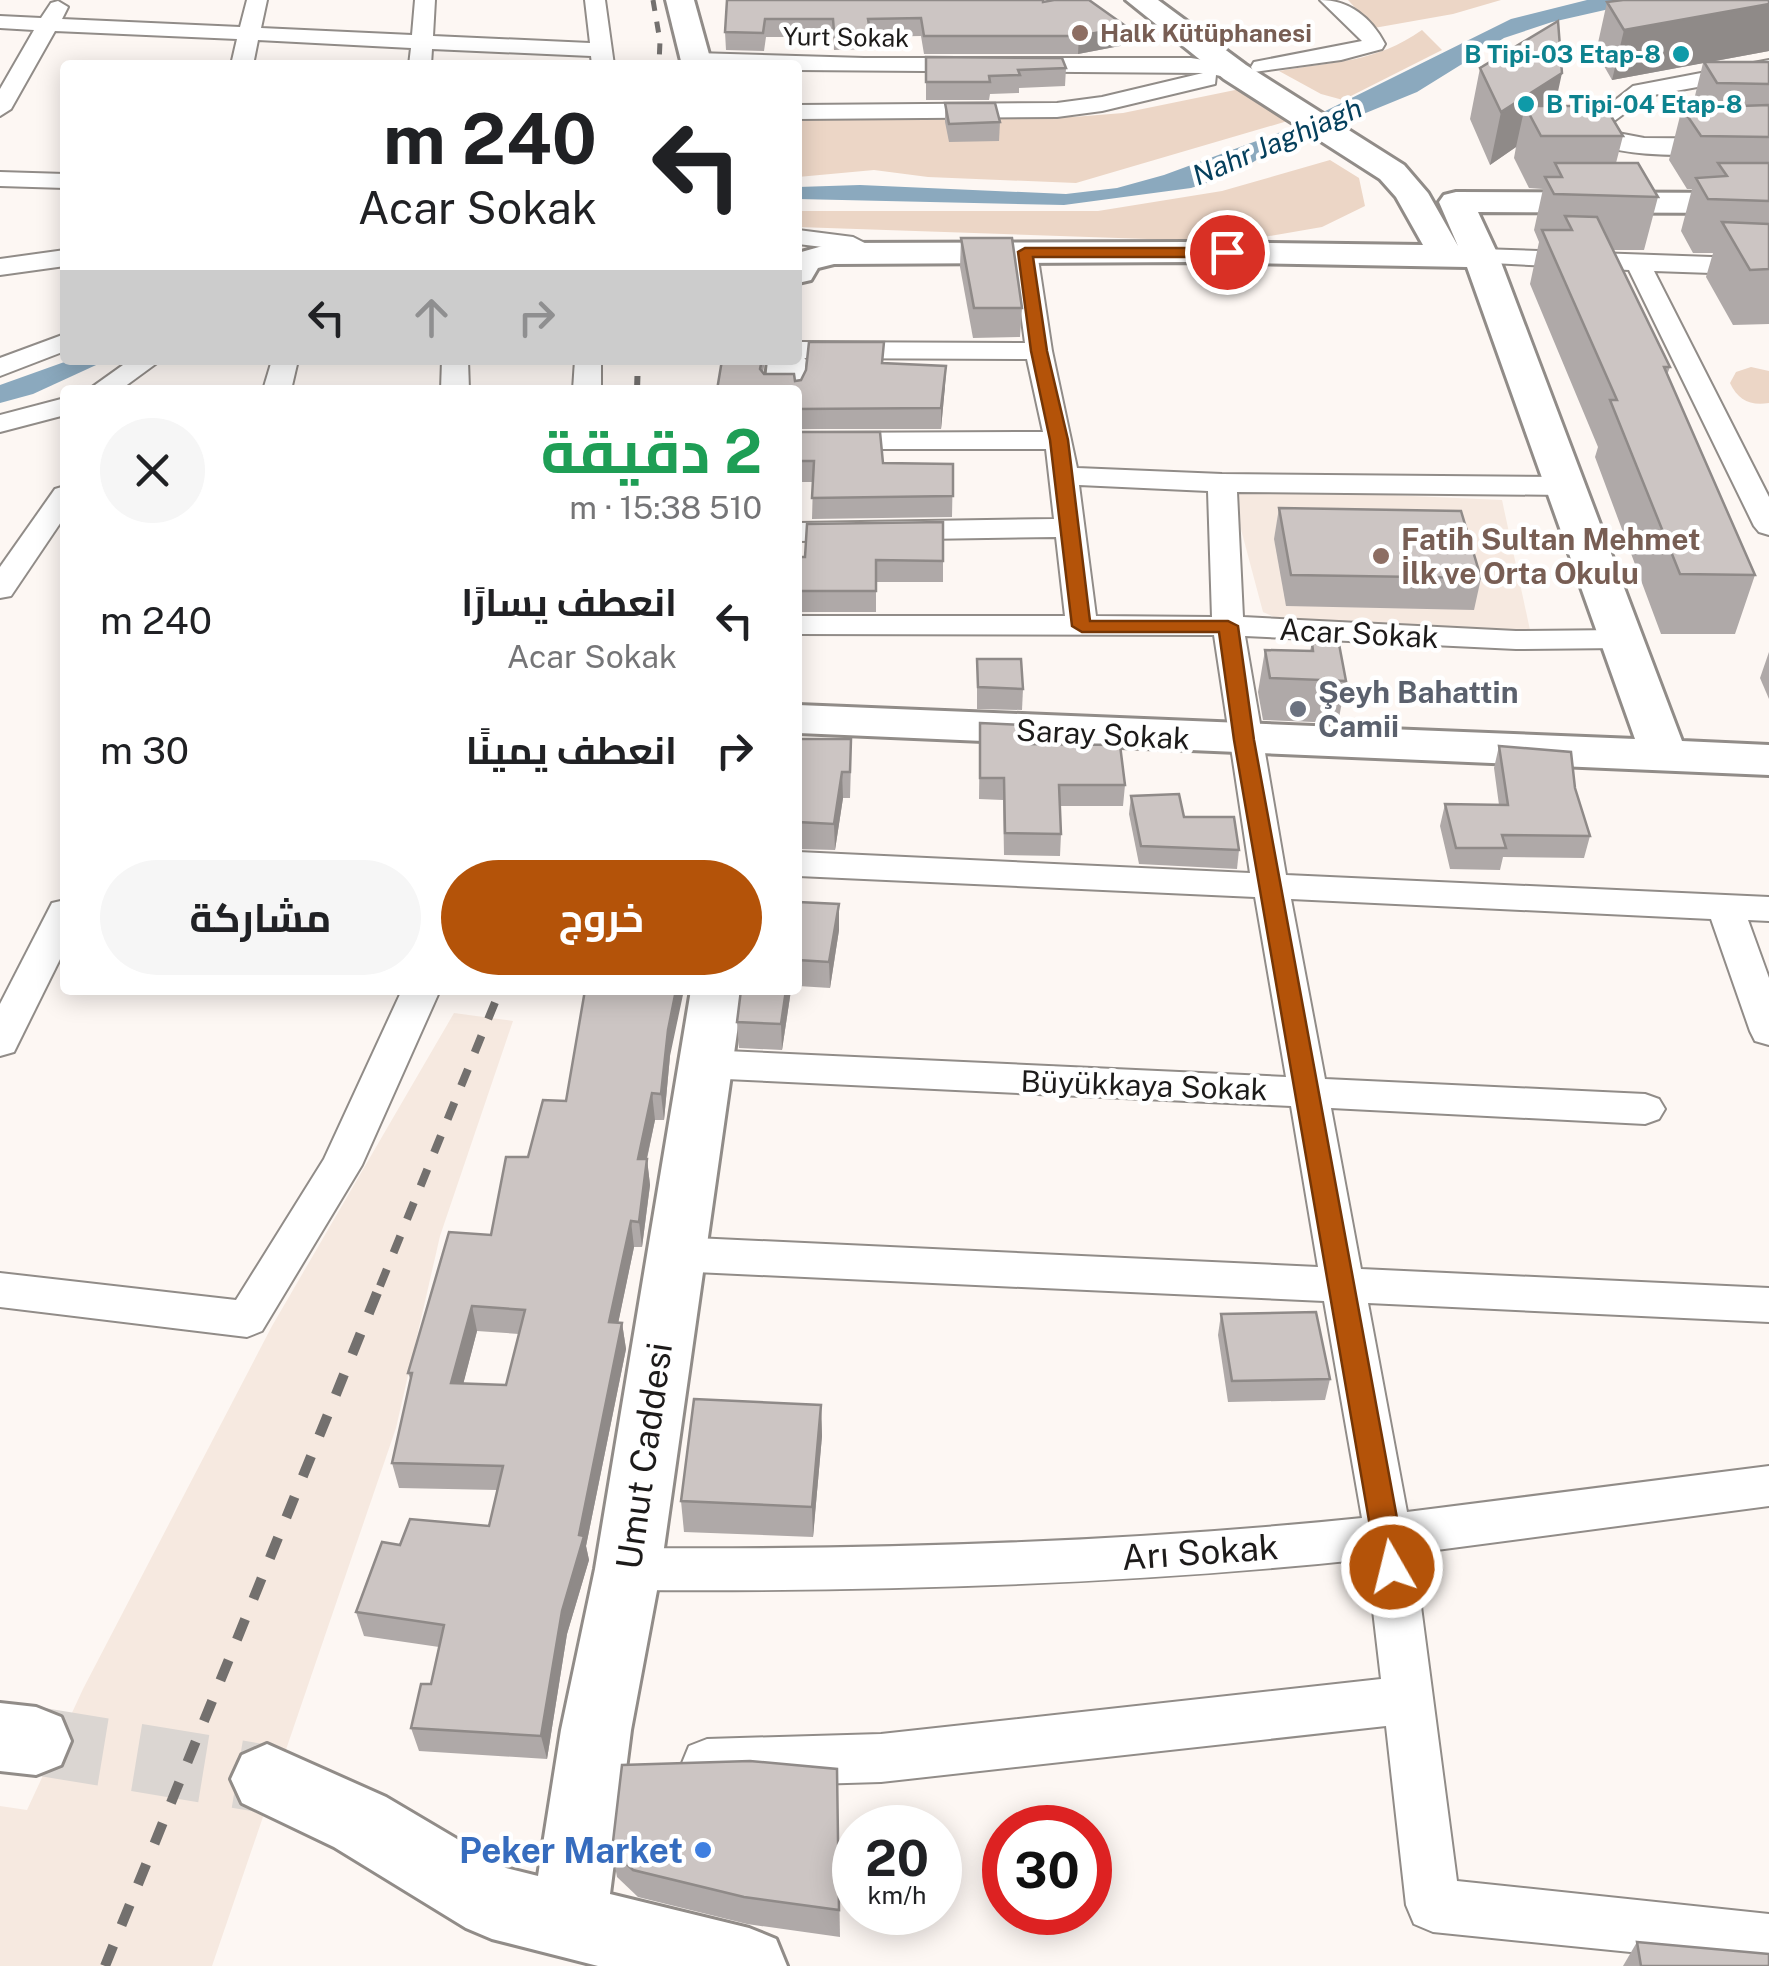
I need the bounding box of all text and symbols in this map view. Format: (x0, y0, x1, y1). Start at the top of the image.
place label: Halk Kütüphanesi (1100, 18, 1312, 48)
street label: Yurt Sokak (783, 21, 909, 53)
marker: Halk Kütüphanesi (1069, 22, 1091, 44)
place label: B Tipi-03 Etap-8 (1464, 39, 1661, 69)
marker: B Tipi-03 Etap-8 (1670, 43, 1692, 65)
place label: B Tipi-04 Etap-8 (1546, 89, 1743, 119)
water label: Nahr Jaghjagh (1187, 90, 1367, 192)
marker: B Tipi-04 Etap-8 (1515, 93, 1537, 115)
text: 240 m (383, 97, 597, 180)
icon: left (632, 100, 762, 230)
text: Acar Sokak (358, 181, 597, 234)
pin (1185, 210, 1270, 295)
icon: arrive (1200, 225, 1255, 280)
icon: left (299, 290, 354, 345)
icon: ahead (404, 290, 459, 345)
icon: right (509, 290, 564, 345)
text: 2 دقيقة (541, 416, 762, 487)
button: close (100, 418, 205, 523)
text: 510 m · 15:38 (569, 489, 762, 526)
place label: Fatih Sultan Mehmet İlk ve Orta Okulu (1401, 521, 1701, 591)
marker: Fatih Sultan Mehmet İlk ve Orta Okulu (1370, 545, 1392, 567)
text: انعطف يسارًا (461, 580, 677, 625)
icon: left (707, 593, 762, 648)
text: 240 m (100, 598, 212, 643)
street label: Acar Sokak (1278, 611, 1440, 655)
text: Acar Sokak (507, 638, 677, 675)
place label: Şeyh Bahattin Camii (1318, 674, 1518, 744)
marker: Şeyh Bahattin Camii (1287, 698, 1309, 720)
street label: Saray Sokak (1015, 711, 1191, 757)
icon: right (707, 723, 762, 778)
text: 30 m (100, 728, 189, 773)
text: انعطف يمينًا (466, 728, 677, 773)
button: مشاركة (100, 860, 421, 975)
button: خروج (441, 860, 762, 975)
street label: Büyükkaya Sokak (1020, 1063, 1268, 1107)
street label: Umut Caddesi (608, 1340, 680, 1572)
position arrow (1340, 1515, 1444, 1619)
street label: Arı Sokak (1120, 1526, 1280, 1578)
speed limit sign: 30 (982, 1805, 1112, 1935)
text: 20 (865, 1828, 929, 1887)
place label: Peker Market (459, 1830, 683, 1871)
marker: Peker Market (692, 1839, 714, 1861)
text: km/h (868, 1880, 926, 1910)

